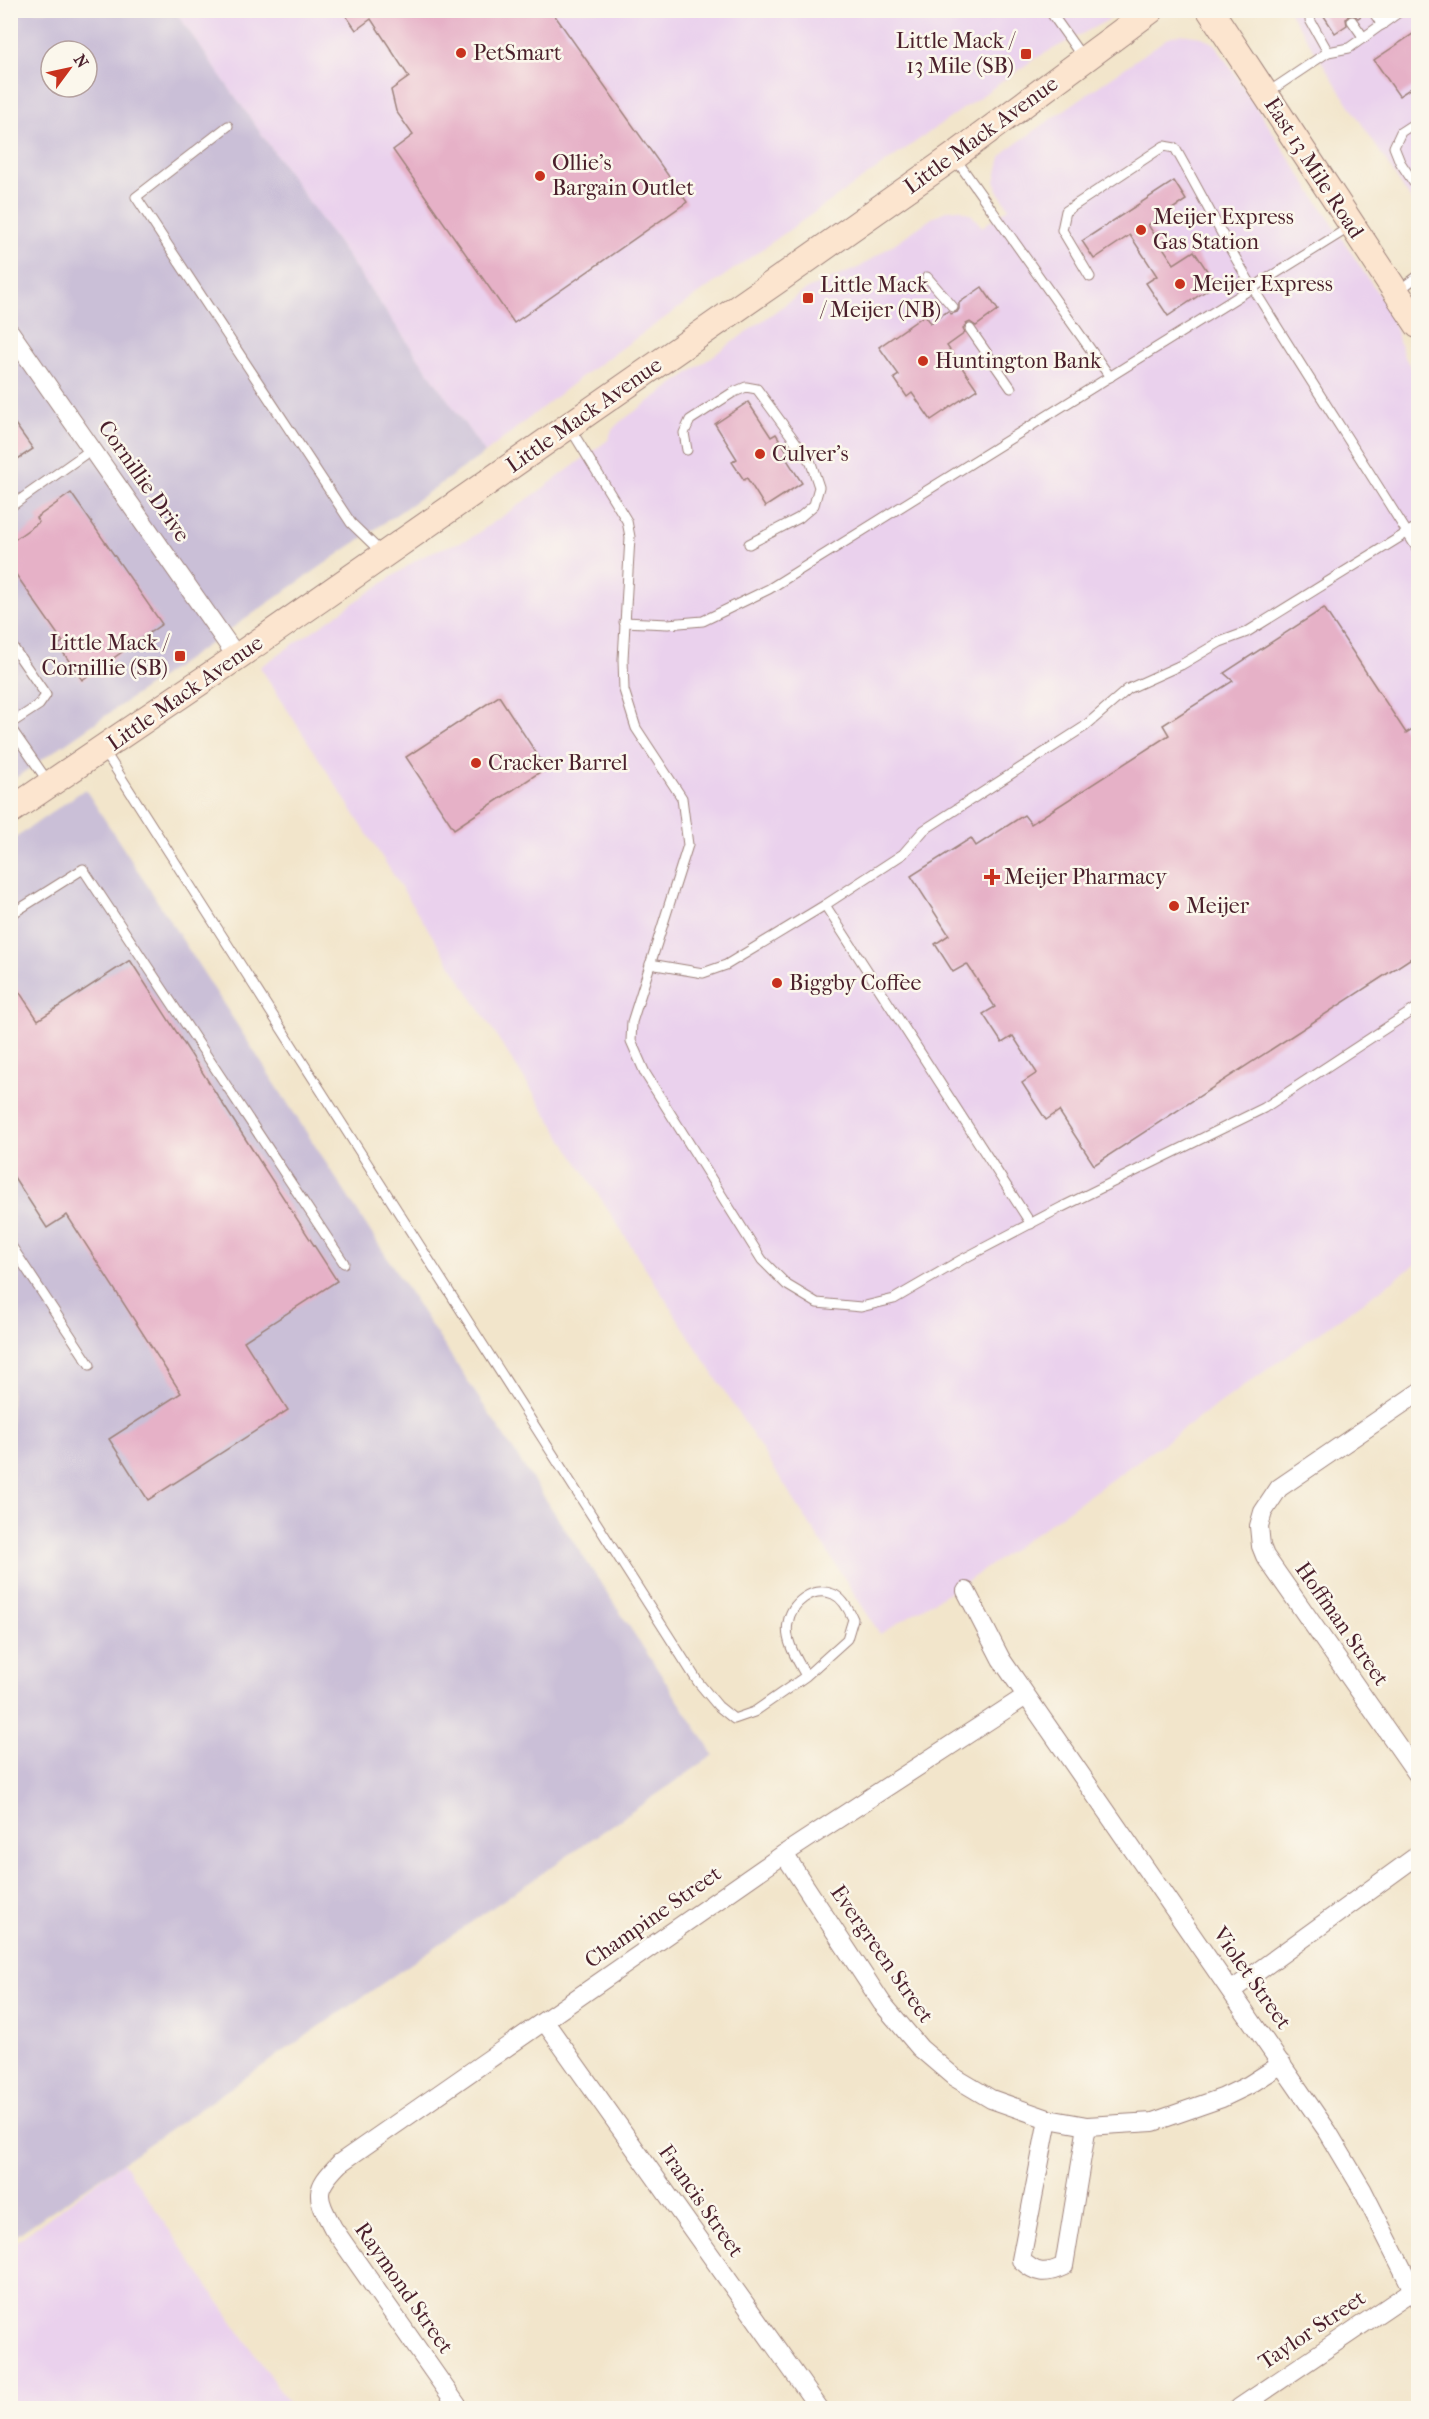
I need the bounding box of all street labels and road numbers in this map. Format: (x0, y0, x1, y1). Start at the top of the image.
street label: Little Mack Avenue (899, 70, 1063, 200)
street label: East 13 Mile Road (1259, 93, 1370, 244)
street label: Little Mack Avenue (501, 352, 667, 478)
street label: Cornillie Drive (93, 415, 196, 547)
street label: Little Mack Avenue (102, 630, 268, 756)
street label: Hoffman Street (1290, 1557, 1394, 1691)
street label: Champine Street (580, 1860, 726, 1974)
street label: Evergreen Street (825, 1880, 939, 2028)
street label: Violet Street (1207, 1921, 1297, 2034)
street label: Francis Street (653, 2140, 749, 2262)
street label: Raymond Street (349, 2217, 459, 2359)
street label: Taylor Street (1254, 2285, 1371, 2375)

